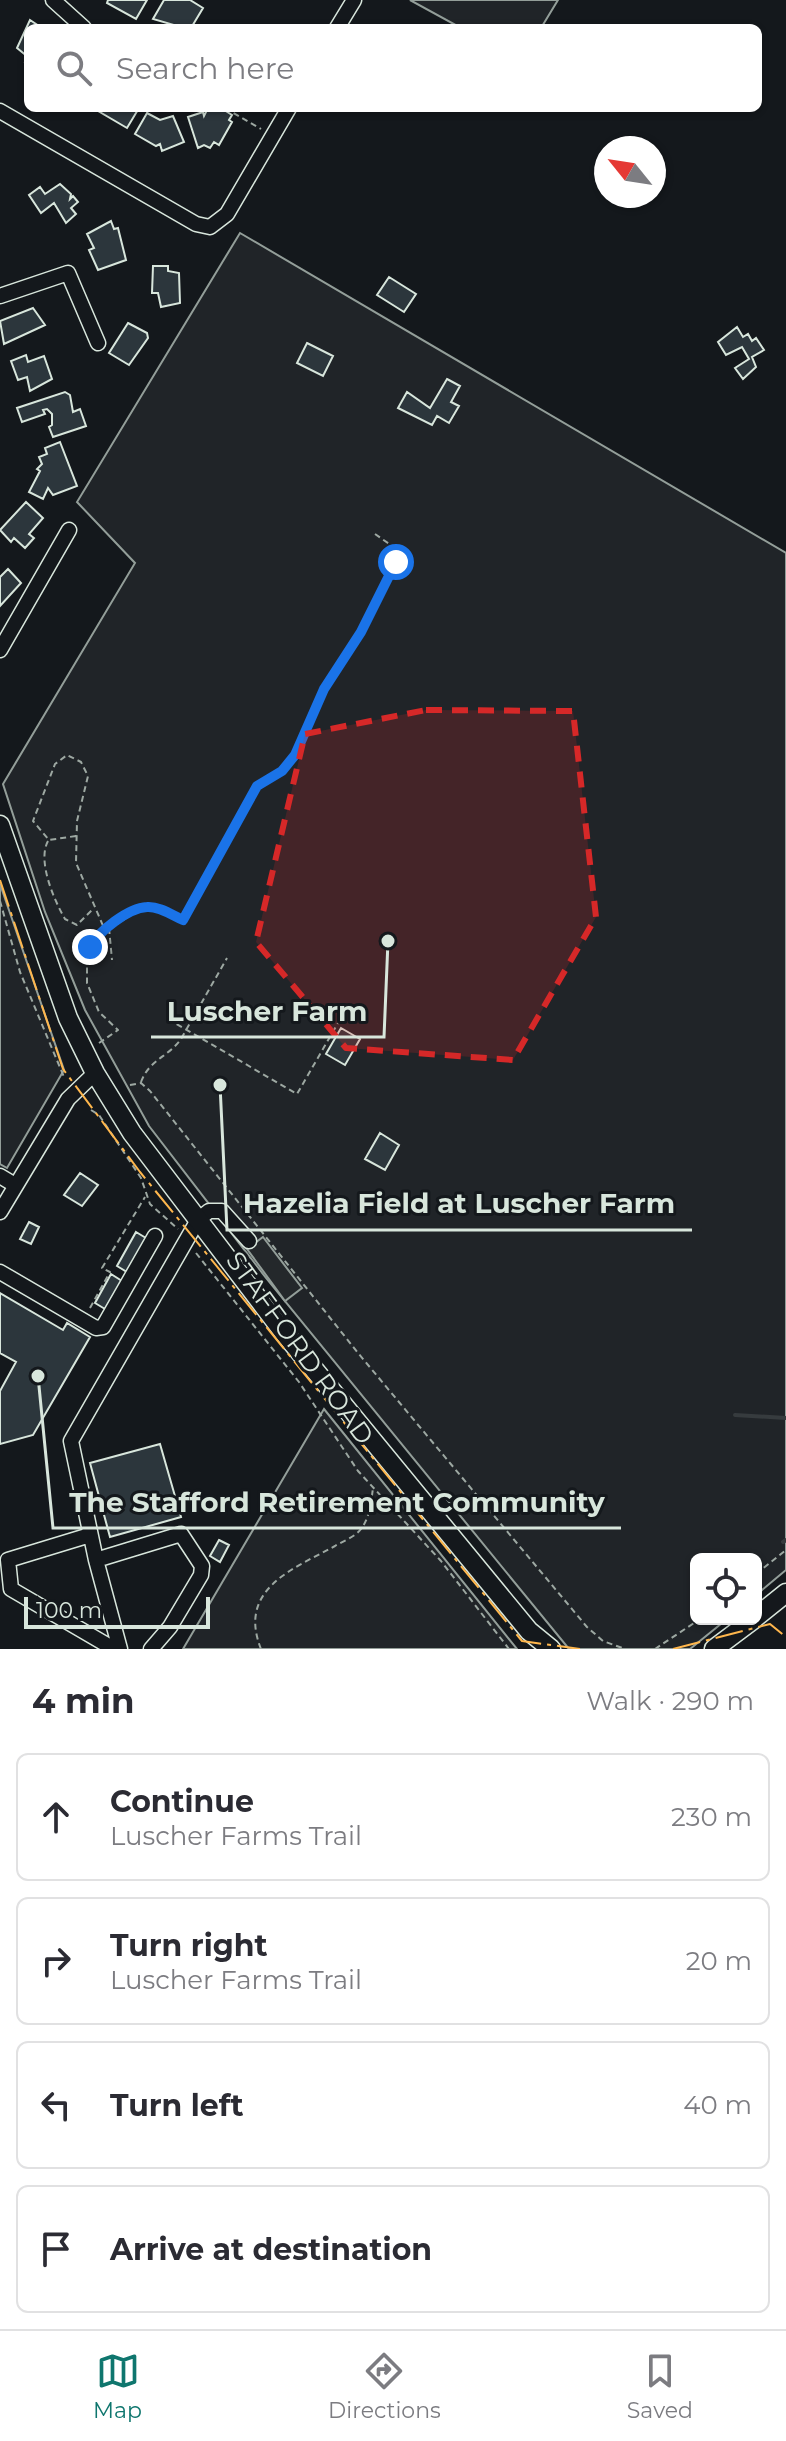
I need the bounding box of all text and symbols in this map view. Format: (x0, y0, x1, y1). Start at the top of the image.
search box (24, 24, 762, 112)
icon: search (52, 46, 96, 90)
text: Search here (116, 50, 294, 87)
north arrow (594, 136, 666, 208)
route start (378, 544, 414, 580)
route end (72, 929, 108, 965)
callout: Luscher Farm (151, 985, 384, 1037)
text: Luscher Farm (167, 994, 367, 1028)
callout: Hazelia Field at Luscher Farm (227, 1178, 692, 1230)
text: Hazelia Field at Luscher Farm (243, 1186, 675, 1220)
street label: STAFFORD ROAD (219, 1245, 381, 1451)
callout: The Stafford Retirement Community (53, 1476, 621, 1528)
text: The Stafford Retirement Community (69, 1485, 605, 1519)
map controls (690, 1553, 762, 1625)
button: locate (690, 1553, 762, 1625)
scale bar (24, 1593, 210, 1629)
text: 100 m (36, 1597, 102, 1624)
text: 4 min (32, 1680, 134, 1722)
text: Walk · 290 m (586, 1685, 754, 1717)
text: Continue (110, 1783, 254, 1820)
icon: ahead (34, 1795, 78, 1839)
text: 230 m (671, 1801, 752, 1833)
text: Luscher Farms Trail (110, 1820, 362, 1852)
text: Turn right (110, 1927, 267, 1964)
icon: right (34, 1939, 78, 1983)
text: 20 m (686, 1945, 752, 1977)
text: Luscher Farms Trail (110, 1964, 362, 1996)
icon: left (34, 2083, 78, 2127)
text: Turn left (110, 2087, 243, 2124)
text: 40 m (683, 2089, 752, 2121)
icon: arrive (34, 2227, 78, 2271)
text: Arrive at destination (110, 2231, 432, 2268)
tab: Map (93, 2349, 142, 2424)
tab: Directions (328, 2349, 441, 2424)
tab: Saved (627, 2349, 693, 2424)

